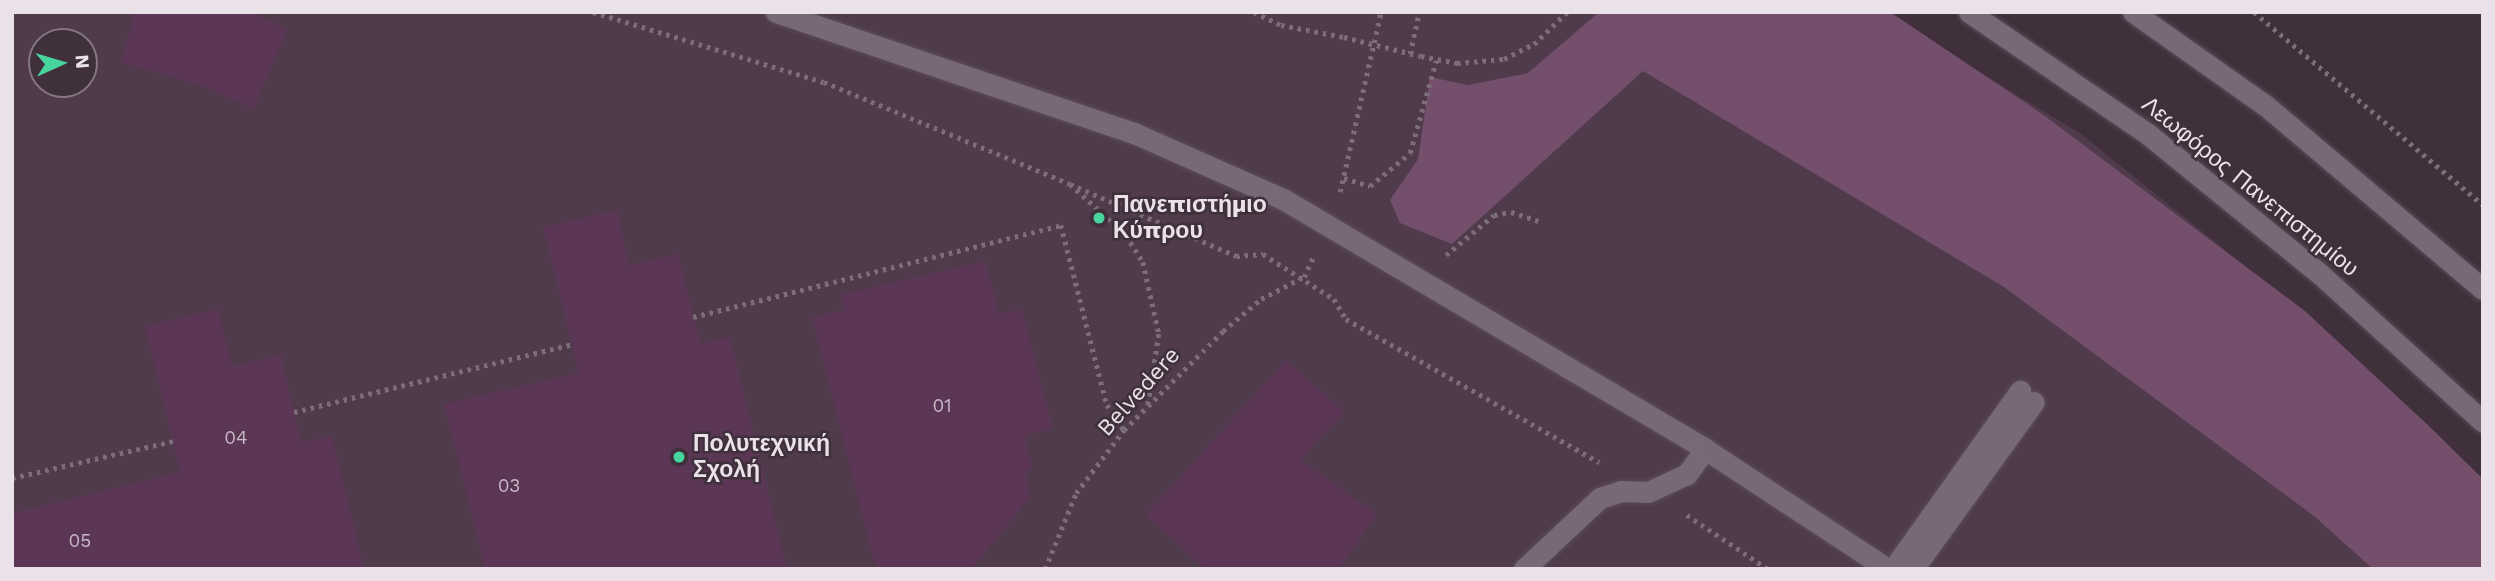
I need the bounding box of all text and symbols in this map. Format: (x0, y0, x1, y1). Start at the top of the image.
north arrow (28, 28, 98, 98)
text: N (70, 54, 94, 69)
street label: Λεωφόρος Πανεπιστημίου (2136, 91, 2364, 283)
place label: Πανεπιστήμιο Κύπρου (1113, 191, 1267, 245)
marker: Πανεπιστήμιο Κύπρου (1091, 210, 1107, 226)
street label: Belvedere (1092, 342, 1186, 442)
house number: 01 (932, 395, 952, 417)
house number: 04 (224, 427, 248, 449)
place label: Πολυτεχνική Σχολή (693, 430, 830, 484)
marker: Πολυτεχνική Σχολή (671, 449, 687, 465)
house number: 03 (498, 475, 520, 497)
house number: 05 (69, 530, 91, 552)

